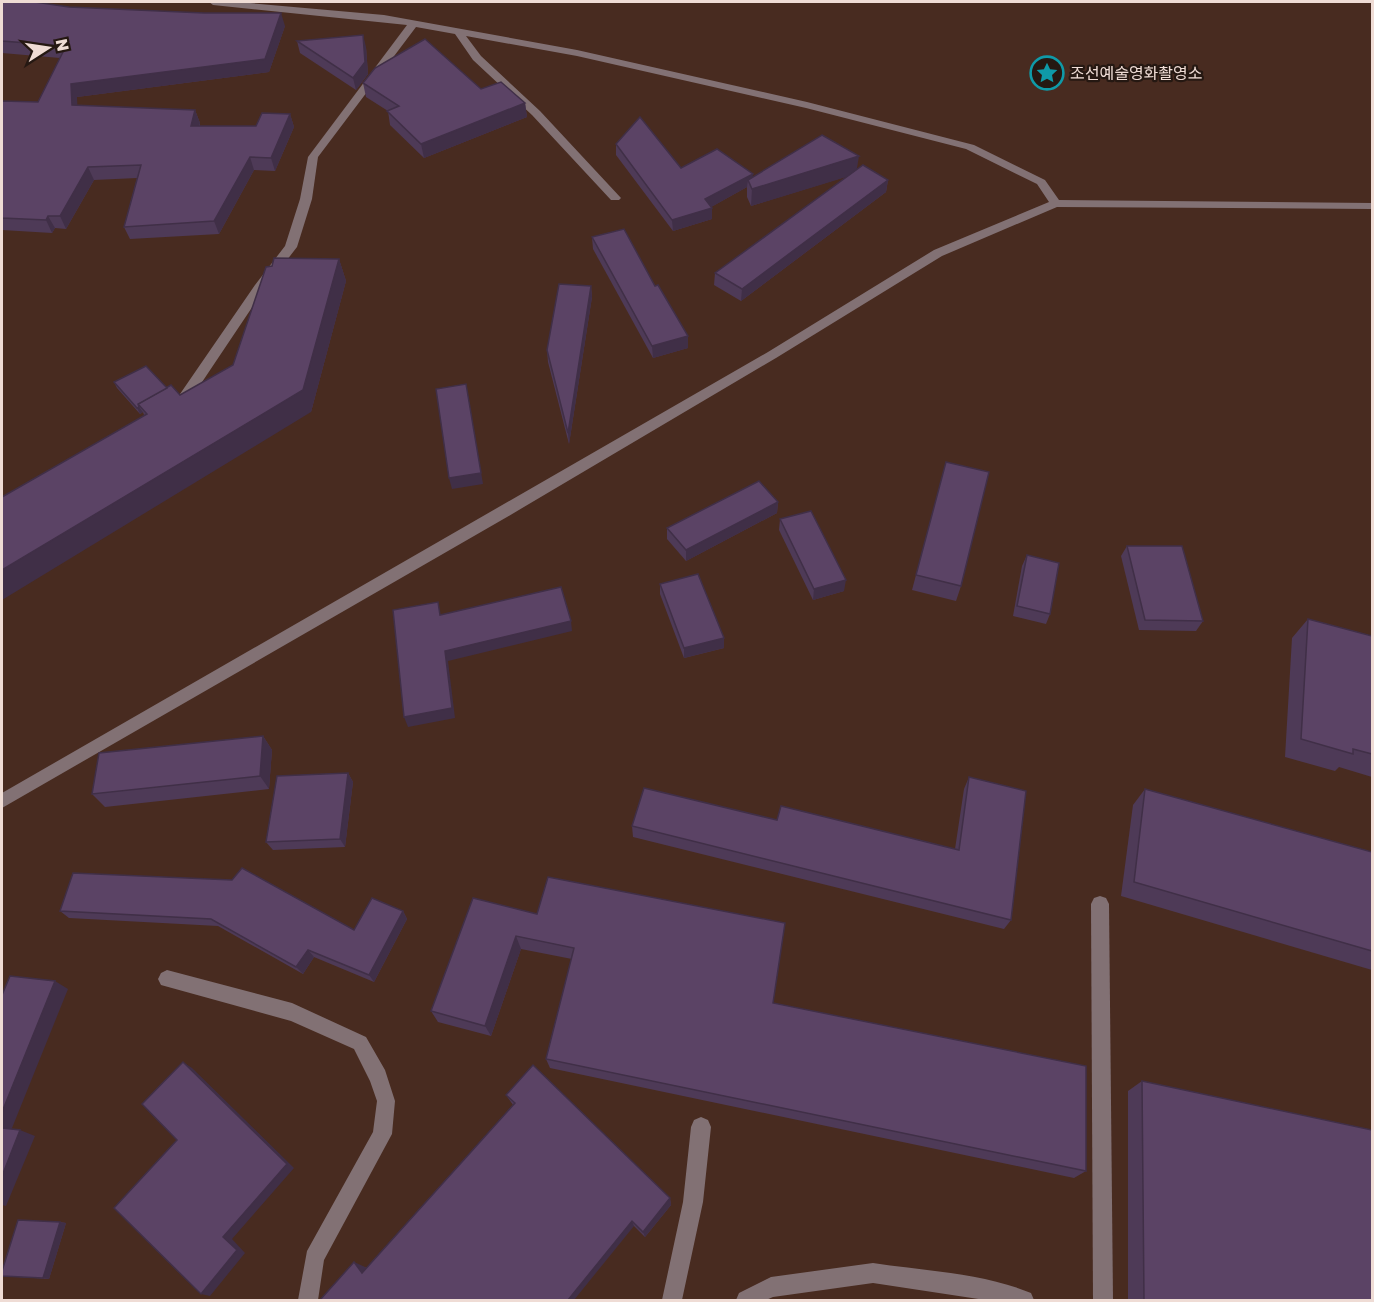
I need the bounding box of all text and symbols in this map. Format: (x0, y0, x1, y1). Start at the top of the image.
north arrow (18, 18, 78, 78)
text: N (52, 37, 74, 53)
place icon: 조선예술영화촬영소 (1029, 55, 1065, 91)
place label: 조선예술영화촬영소 (1070, 63, 1202, 83)

